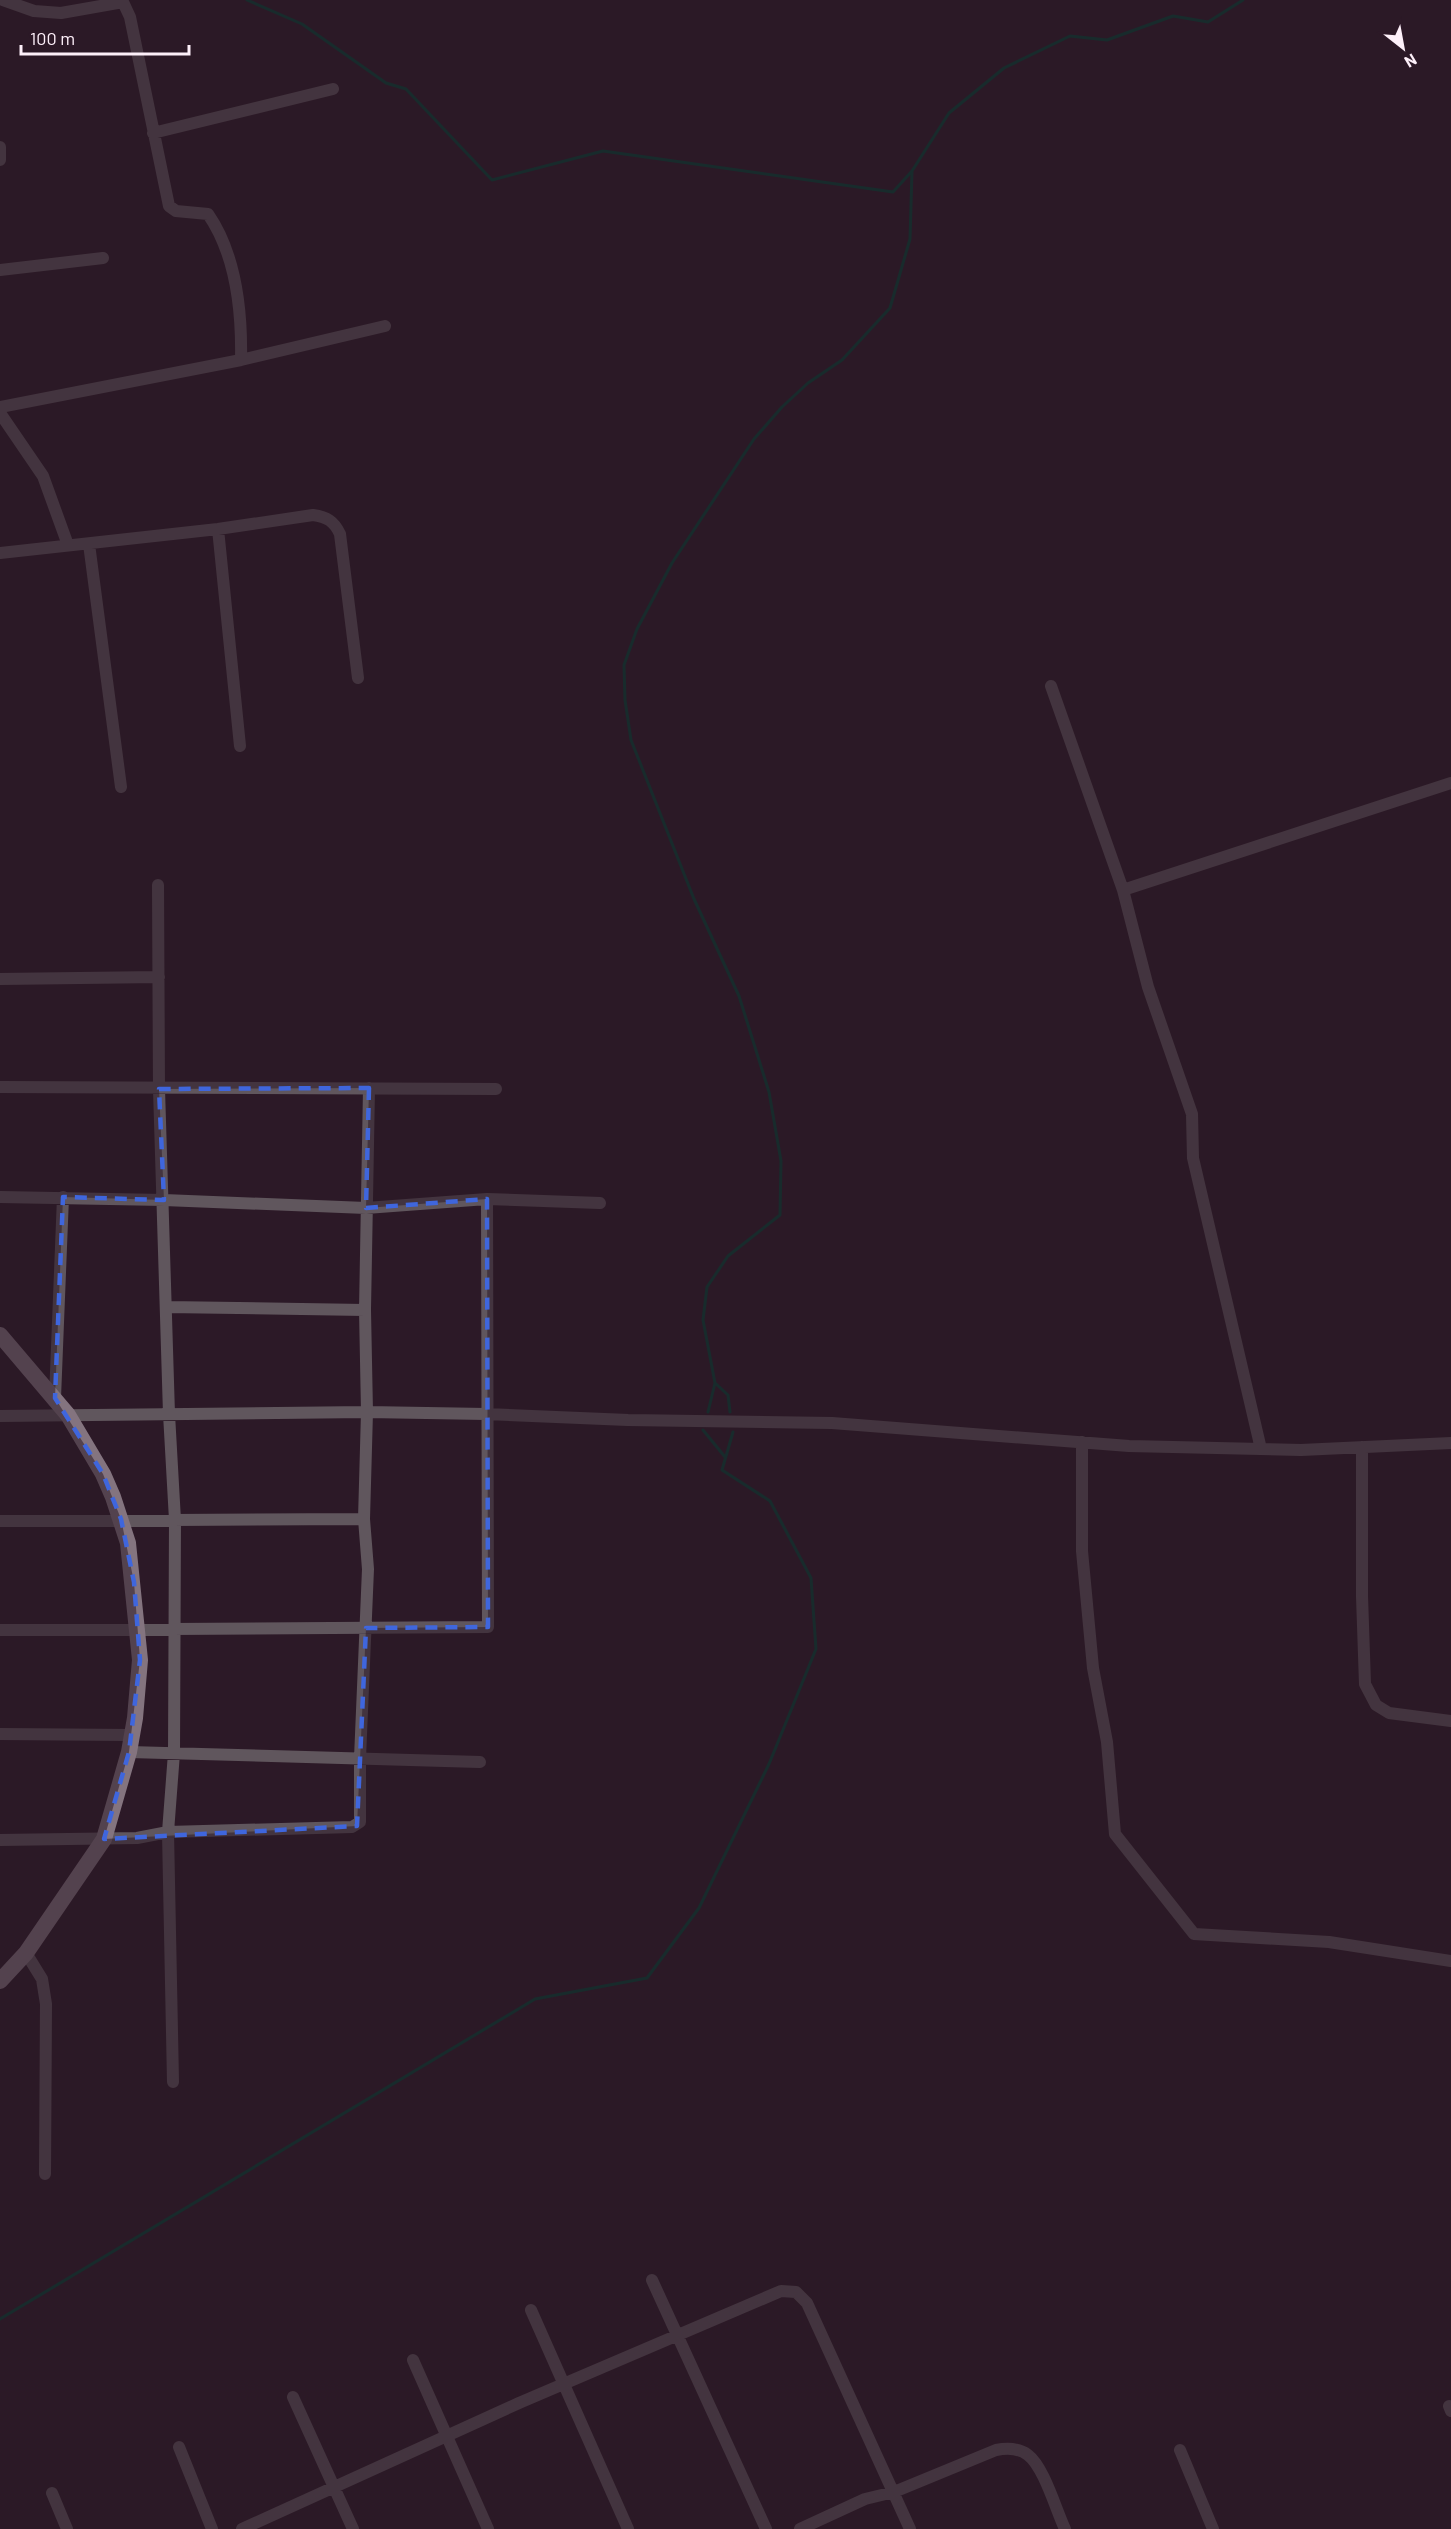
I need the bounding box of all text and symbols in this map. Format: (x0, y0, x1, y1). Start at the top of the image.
scale bar (21, 18, 189, 56)
north arrow (1373, 18, 1433, 78)
text: 100 m (30, 27, 75, 49)
text: N (1402, 50, 1420, 72)

